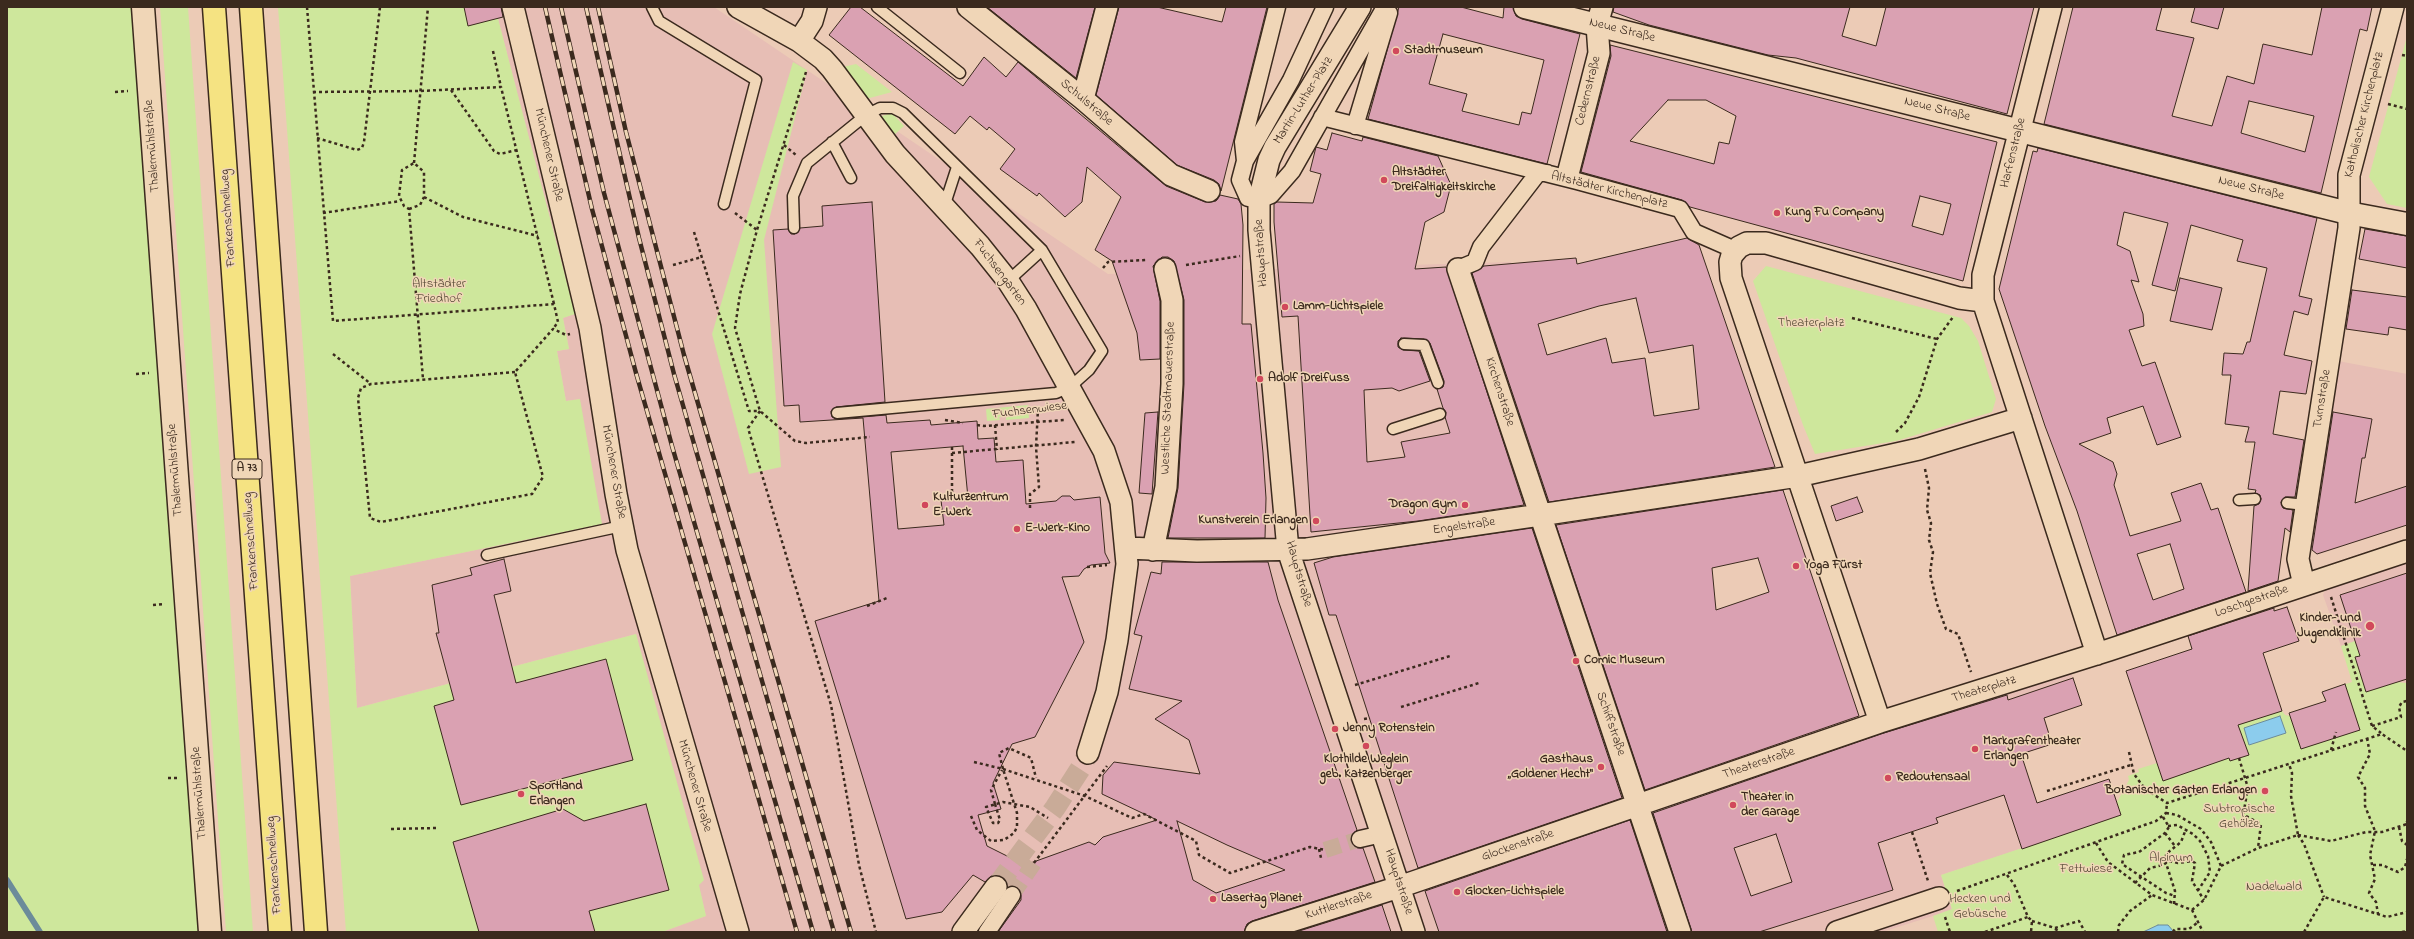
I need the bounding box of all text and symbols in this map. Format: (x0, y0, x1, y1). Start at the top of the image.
street label: Neue Straße (1587, 15, 1657, 47)
place label: Stadtmuseum (1404, 43, 1483, 59)
marker: Stadtmuseum (1391, 46, 1401, 56)
street label: Katholischer Kirchenplatz (2342, 51, 2388, 179)
street label: Martin-Luther-Platz (1271, 54, 1337, 148)
street label: Cedernstraße (1573, 55, 1605, 127)
street label: Schulstraße (1056, 76, 1116, 130)
street label: Neue Straße (1902, 94, 1972, 126)
street label: Thalermühlstraße (142, 99, 164, 193)
street label: Münchener Straße (530, 107, 566, 203)
street label: Harfenstraße (1998, 116, 2030, 190)
place label: Altstädter Dreifaltigkeitskirche (1392, 165, 1496, 196)
street label: Frankenschnellweg (218, 169, 240, 267)
street label: Altstädter Kirchenplatz (1549, 169, 1669, 213)
street label: Neue Straße (2216, 173, 2286, 205)
marker: Altstädter Dreifaltigkeitskirche (1379, 175, 1389, 185)
place label: Kung Fu Company (1785, 205, 1884, 221)
marker: Kung Fu Company (1772, 208, 1782, 218)
street label: Hauptstraße (1252, 219, 1272, 287)
street label: Fuchsengarten (969, 237, 1029, 309)
park label: Altstädter Friedhof (412, 277, 466, 308)
place label: Lamm-Lichtspiele (1293, 299, 1383, 315)
marker: Lamm-Lichtspiele (1280, 302, 1290, 312)
park label: Theaterplatz (1778, 316, 1844, 332)
street label: Westliche Stadtmauerstraße (1159, 321, 1179, 475)
street label: Kirchenstraße (1481, 356, 1517, 428)
street label: Turnstraße (2311, 369, 2335, 429)
place label: Adolf Dreifuss (1268, 371, 1350, 387)
marker: Adolf Dreifuss (1255, 374, 1265, 384)
street label: Fuchsenwiese (992, 399, 1068, 423)
street label: Thalermühlstraße (165, 423, 187, 517)
street label: Münchener Straße (597, 424, 629, 520)
road number: A 73 (232, 459, 262, 479)
place label: Kulturzentrum E-Werk (933, 490, 1008, 521)
street label: Frankenschnellweg (241, 492, 263, 590)
place label: Dragon Gym (1389, 497, 1457, 513)
marker: Kulturzentrum E-Werk (920, 500, 930, 510)
marker: Dragon Gym (1460, 500, 1470, 510)
place label: Kunstverein Erlangen (1198, 513, 1308, 529)
street label: Engelstraße (1432, 515, 1496, 539)
marker: Kunstverein Erlangen (1311, 516, 1321, 526)
place label: E-Werk-Kino (1025, 521, 1090, 537)
marker: E-Werk-Kino (1012, 524, 1022, 534)
street label: Hauptstraße (1281, 539, 1315, 609)
place label: Yoga Fürst (1804, 558, 1862, 574)
marker: Yoga Fürst (1791, 561, 1801, 571)
street label: Loschgestraße (2213, 582, 2291, 622)
place label: Kinder- und Jugendklinik (2297, 611, 2361, 642)
marker: Kinder- und Jugendklinik (2364, 620, 2376, 632)
place label: Comic Museum (1584, 653, 1665, 669)
marker: Comic Museum (1571, 656, 1581, 666)
street label: Theaterplatz (1950, 673, 2018, 707)
street label: Schiffstraße (1592, 690, 1628, 758)
place label: Jenny Rotenstein (1343, 721, 1435, 737)
marker: Jenny Rotenstein (1330, 724, 1340, 734)
place label: Markgrafentheater Erlangen (1983, 734, 2080, 765)
street label: Münchener Straße (673, 738, 715, 834)
marker: Klothilde Weglein geb. Katzenberger (1361, 741, 1371, 751)
street label: Theaterstraße (1721, 744, 1797, 784)
marker: Markgrafentheater Erlangen (1970, 744, 1980, 754)
street label: Thalermühlstraße (189, 746, 211, 840)
place label: Klothilde Weglein geb. Katzenberger (1320, 752, 1412, 783)
place label: Gasthaus „Goldener Hecht“ (1508, 752, 1593, 783)
marker: Gasthaus „Goldener Hecht“ (1596, 762, 1606, 772)
place label: Redoutensaal (1896, 770, 1970, 786)
marker: Redoutensaal (1883, 773, 1893, 783)
place label: Sportland Erlangen (529, 779, 582, 810)
place label: Botanischer Garten Erlangen (2105, 783, 2257, 799)
marker: Botanischer Garten Erlangen (2260, 786, 2270, 796)
marker: Sportland Erlangen (516, 789, 526, 799)
place label: Theater in der Garage (1741, 790, 1799, 821)
marker: Theater in der Garage (1728, 800, 1738, 810)
park label: Subtropische Gehölze (2203, 802, 2275, 833)
street label: Frankenschnellweg (264, 816, 286, 914)
street label: Glockenstraße (1480, 826, 1556, 866)
street label: Hauptstraße (1380, 847, 1416, 917)
park label: Alpinum (2149, 851, 2193, 867)
park label: Fettwiese (2060, 862, 2112, 878)
park label: Nadelwald (2246, 880, 2302, 896)
place label: Glocken-Lichtspiele (1465, 884, 1564, 900)
marker: Glocken-Lichtspiele (1452, 887, 1462, 897)
street label: Kuttlerstraße (1304, 888, 1374, 924)
place label: Lasertag Planet (1221, 891, 1302, 907)
park label: Hecken und Gebüsche (1949, 892, 2011, 923)
marker: Lasertag Planet (1208, 894, 1218, 904)

